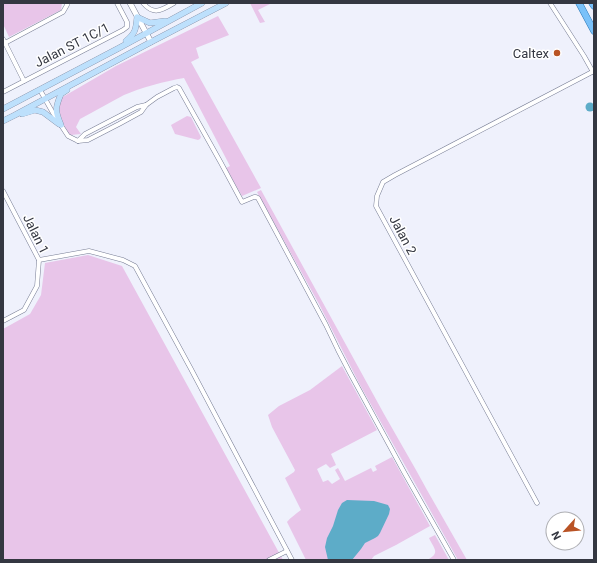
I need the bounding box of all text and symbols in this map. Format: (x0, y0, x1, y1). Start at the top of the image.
street label: Jalan ST 1C/1 (32, 20, 112, 70)
place label: Caltex (513, 46, 550, 61)
marker: Caltex (552, 48, 562, 58)
street label: Jalan 1 (20, 212, 52, 256)
street label: Jalan 2 (386, 213, 420, 257)
north arrow (545, 511, 585, 551)
text: N (549, 529, 564, 542)

